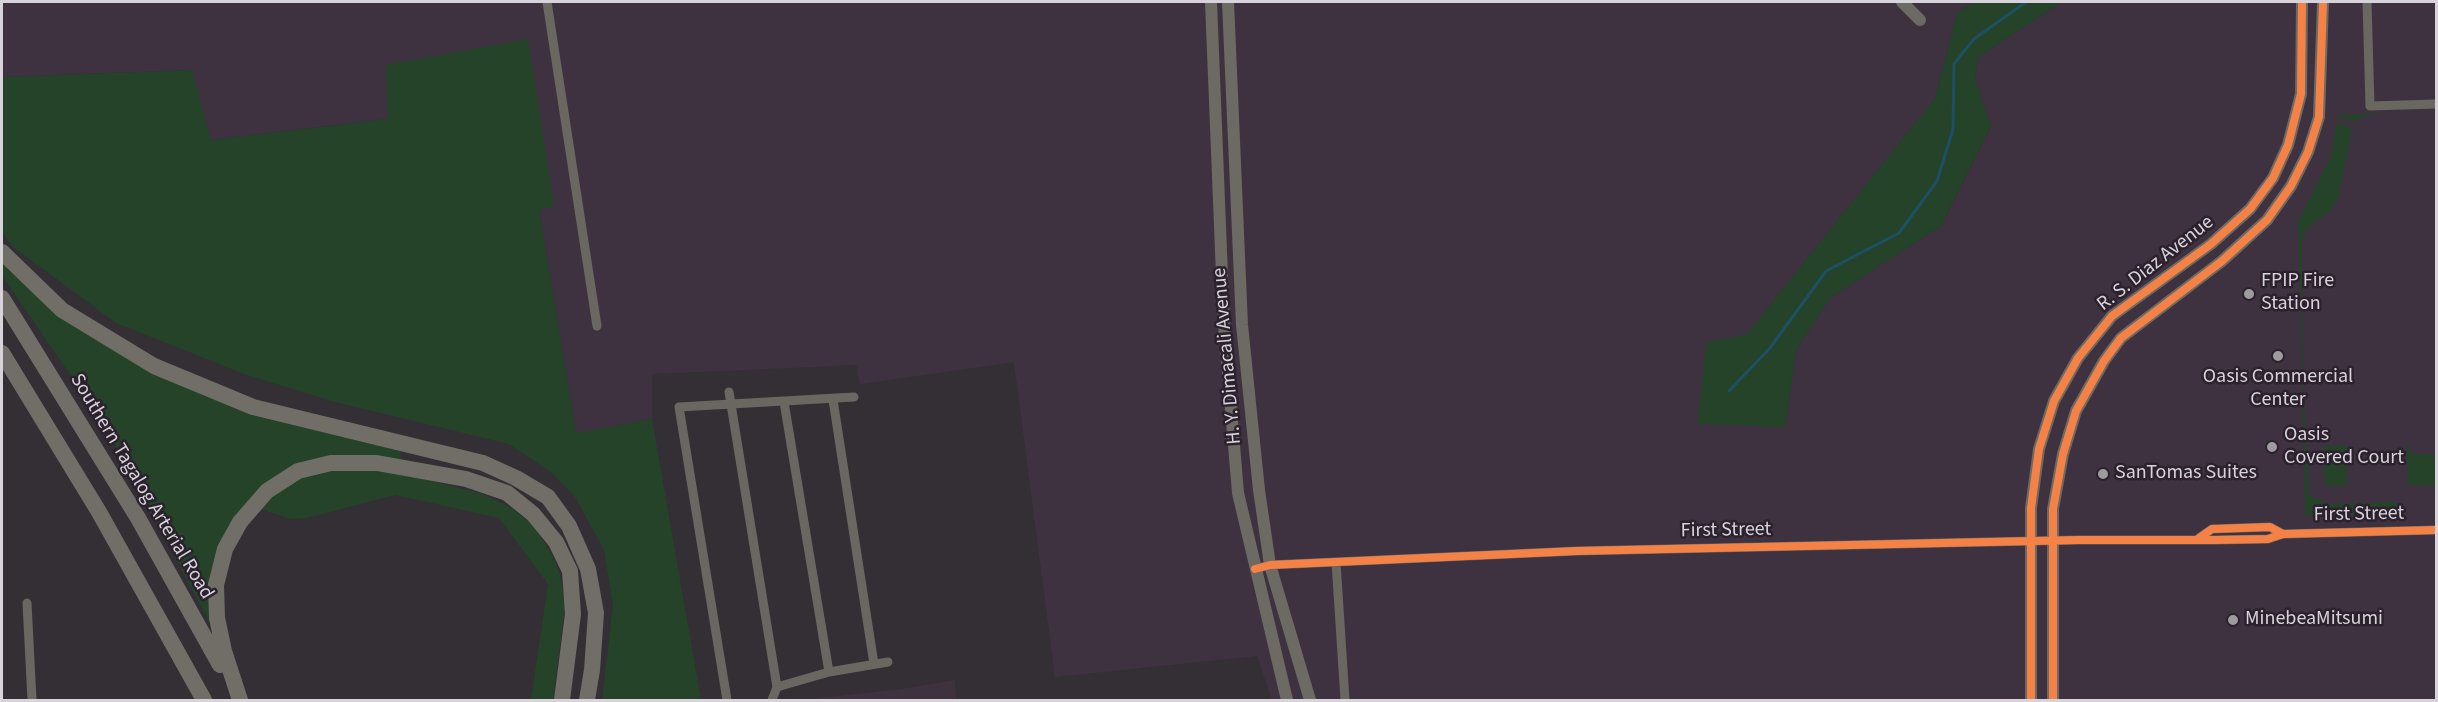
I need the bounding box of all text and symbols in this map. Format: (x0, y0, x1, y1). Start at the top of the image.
street label: R. S. Diaz Avenue (2093, 211, 2219, 317)
street label: H. Y. Dimacali Avenue (1208, 267, 1248, 445)
place label: FPIP Fire Station (2261, 270, 2334, 317)
marker: FPIP Fire Station (2242, 287, 2256, 301)
marker: Oasis Commercial Center (2271, 349, 2285, 363)
place label: Oasis Commercial Center (2203, 366, 2353, 413)
street label: Southern Tagalog Arterial Road (64, 370, 218, 604)
place label: Oasis Covered Court (2284, 424, 2404, 471)
marker: Oasis Covered Court (2265, 440, 2279, 454)
place label: SanTomas Suites (2115, 462, 2257, 486)
marker: SanTomas Suites (2096, 467, 2110, 481)
street label: First Street (2314, 502, 2404, 528)
street label: First Street (1681, 518, 1771, 544)
place label: MinebeaMitsumi (2245, 608, 2383, 632)
marker: MinebeaMitsumi (2226, 613, 2240, 627)

